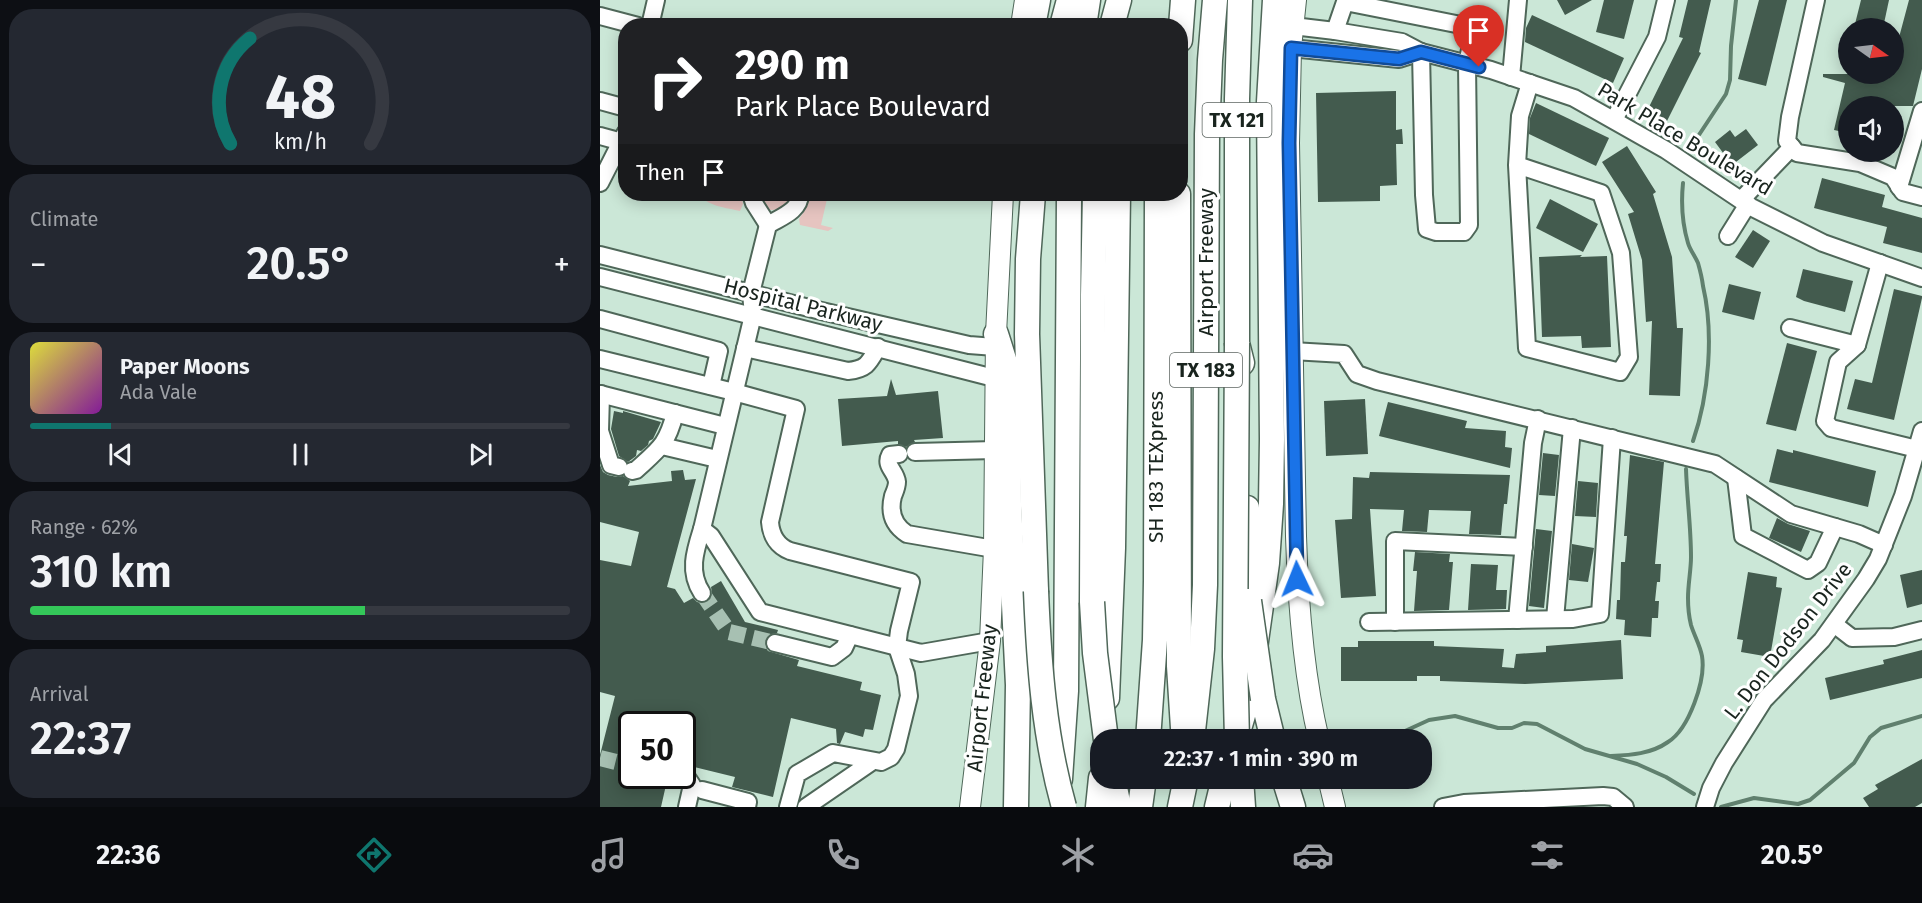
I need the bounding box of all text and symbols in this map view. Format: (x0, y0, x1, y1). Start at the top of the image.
pin (1453, 5, 1504, 67)
icon: arrive (1462, 14, 1495, 47)
north arrow (1838, 18, 1904, 84)
map controls (1838, 18, 1904, 162)
text: 290 m (735, 40, 850, 90)
icon: right (636, 42, 714, 120)
text: 48 (264, 60, 336, 135)
street label: Park Place Boulevard (1593, 77, 1777, 201)
text: Park Place Boulevard (735, 91, 991, 123)
button: sound (1838, 96, 1904, 162)
road number: TX 121 (1202, 103, 1272, 137)
text: km/h (273, 129, 327, 155)
icon: arrive (697, 156, 730, 189)
text: Then (636, 159, 685, 186)
street label: Airport Freeway (1193, 187, 1219, 336)
text: Climate (30, 207, 98, 231)
text: 20.5° (246, 237, 354, 291)
text: − (30, 245, 47, 285)
text: + (554, 245, 570, 285)
street label: Hospital Parkway (721, 273, 886, 337)
text: Paper Moons (120, 353, 250, 380)
road number: TX 183 (1170, 353, 1242, 387)
text: Ada Vale (120, 380, 197, 404)
street label: SH 183 TEXpress (1143, 391, 1169, 543)
icon: previous (104, 438, 137, 471)
icon: pause (284, 438, 317, 471)
icon: next (464, 438, 497, 471)
text: Range · 62% (30, 515, 138, 539)
text: 310 km (30, 545, 172, 599)
position arrow (1265, 547, 1329, 611)
street label: L. Don Dodson Drive (1719, 557, 1857, 725)
street label: Airport Freeway (961, 622, 1003, 773)
text: Arrival (30, 682, 89, 706)
speed limit sign: 50 (618, 711, 696, 789)
text: 22:37 (30, 712, 131, 766)
text: 22:37 · 1 min · 390 m (1164, 745, 1358, 772)
icon: directions (353, 834, 395, 876)
icon: music (588, 834, 630, 876)
icon: phone (822, 834, 864, 876)
icon: climate (1057, 834, 1099, 876)
icon: car (1292, 834, 1334, 876)
icon: filters (1526, 834, 1568, 876)
text: 22:36 (96, 839, 160, 871)
text: 20.5° (1761, 839, 1826, 871)

